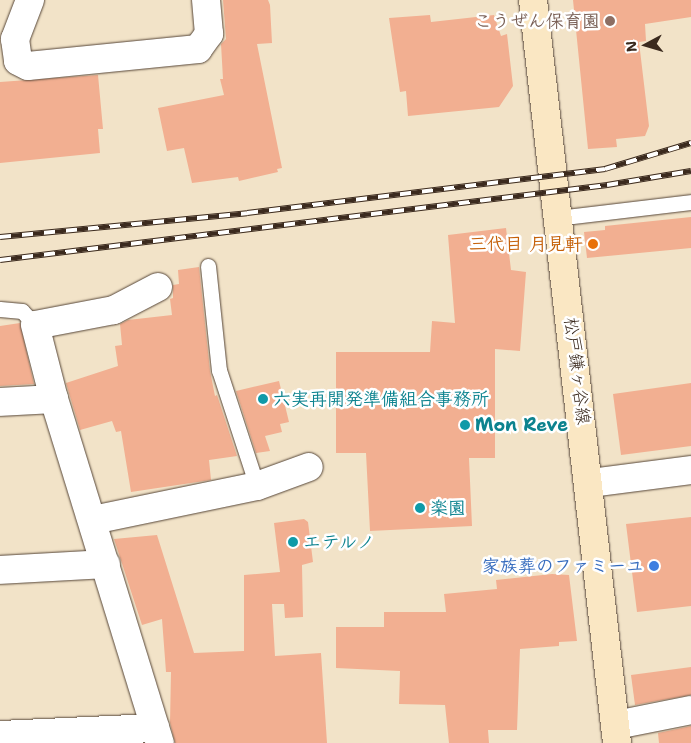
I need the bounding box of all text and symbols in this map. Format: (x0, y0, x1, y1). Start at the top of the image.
place label: こうぜん保育園 (474, 10, 600, 32)
marker: こうぜん保育園 (604, 15, 616, 27)
north arrow (621, 20, 671, 70)
text: N (622, 40, 641, 53)
place label: 三代目 月見軒 (469, 233, 583, 255)
marker: 三代目 月見軒 (587, 238, 599, 250)
street label: 松戸鎌ヶ谷線 (560, 316, 594, 426)
place label: 六実再開発準備組合事務所 (273, 388, 489, 410)
marker: 六実再開発準備組合事務所 (257, 393, 269, 405)
place label: Mon Reve (475, 414, 568, 436)
marker: Mon Reve (459, 419, 471, 431)
place label: 楽園 (430, 497, 466, 519)
marker: 楽園 (414, 502, 426, 514)
place label: エテルノ (303, 531, 375, 553)
marker: エテルノ (287, 536, 299, 548)
place label: 家族葬のファミーユ (482, 555, 644, 577)
marker: 家族葬のファミーユ (648, 560, 660, 572)

